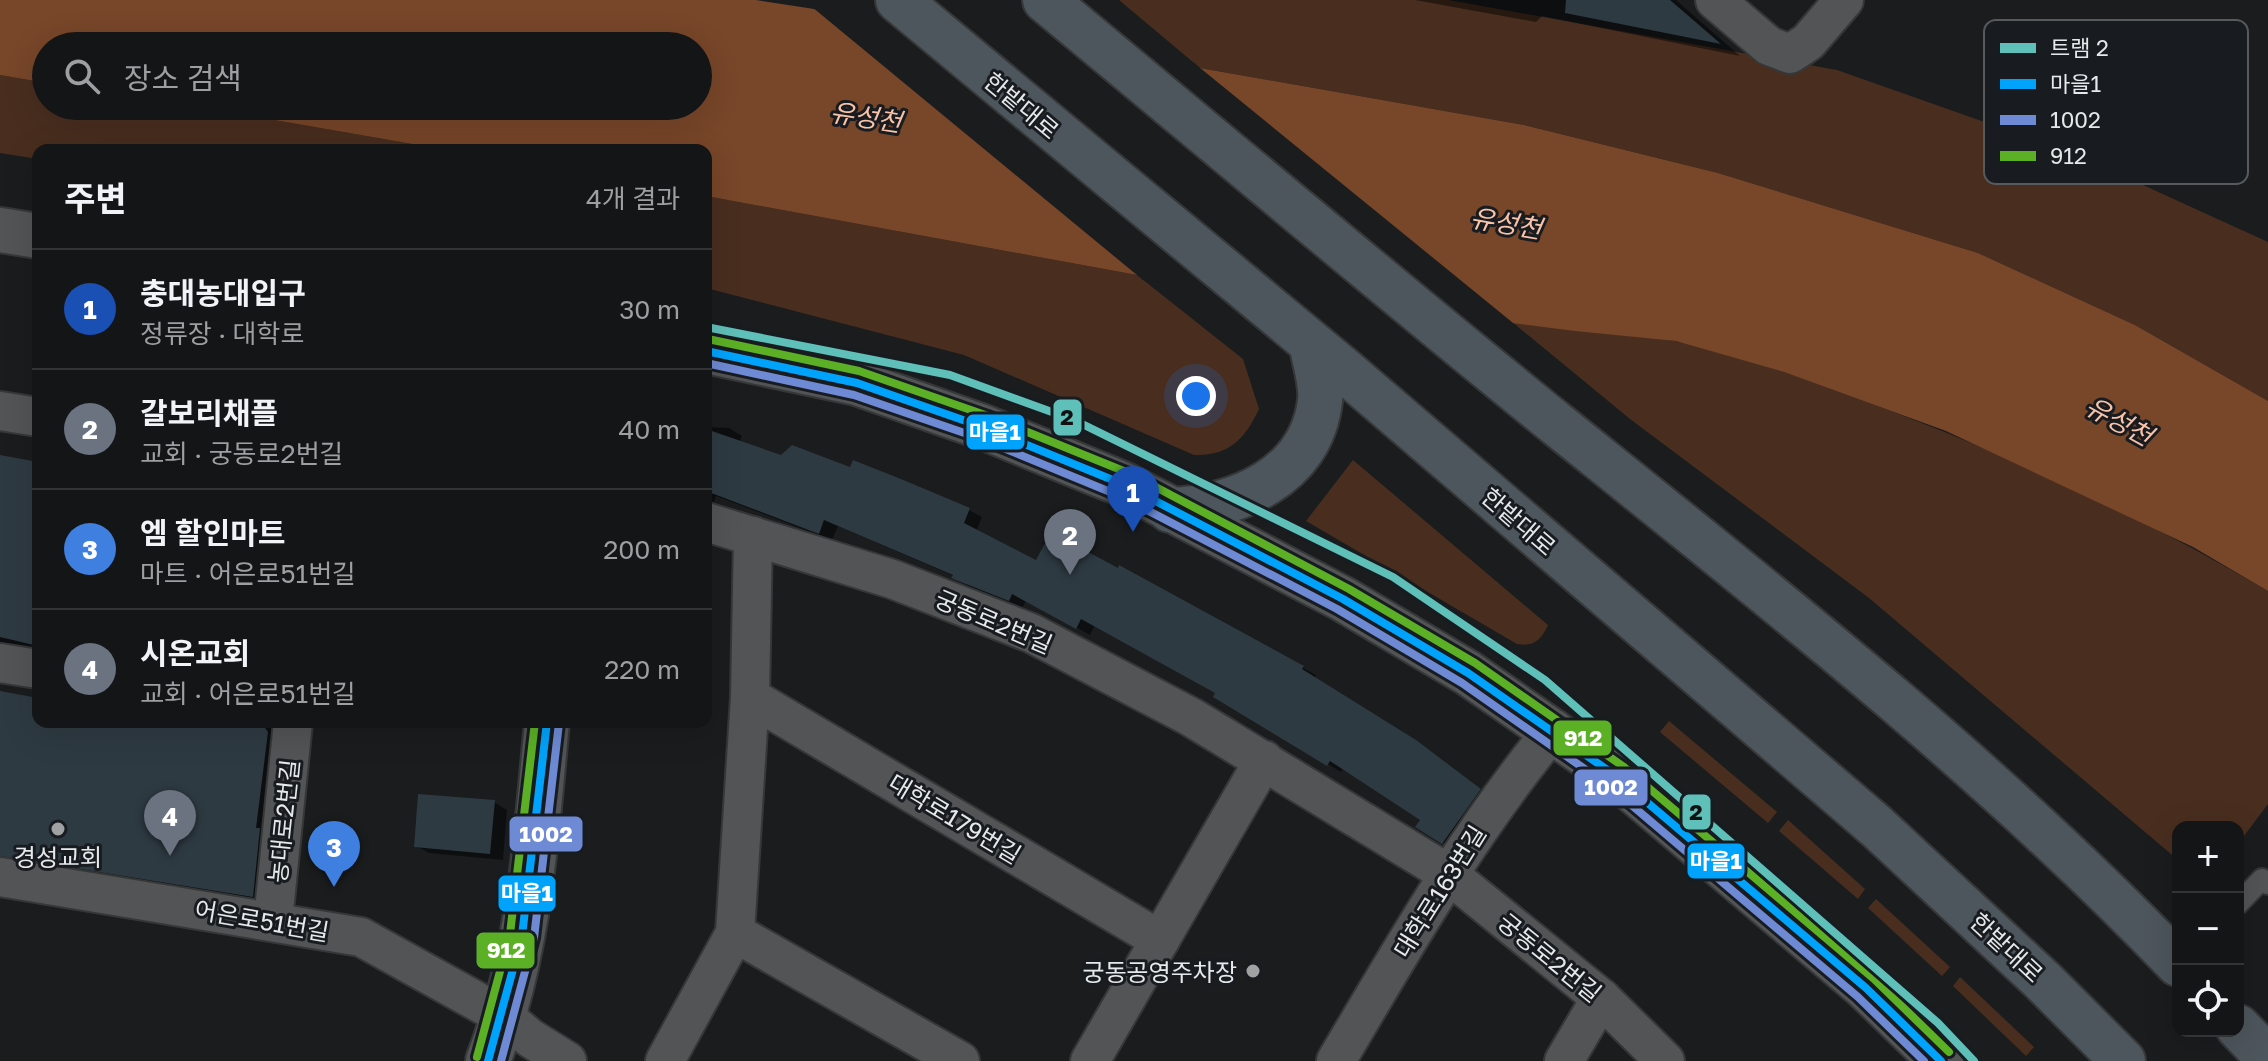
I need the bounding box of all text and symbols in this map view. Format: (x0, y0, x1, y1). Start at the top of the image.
legend (1984, 20, 2248, 184)
search box (32, 32, 712, 120)
text: 트램 2 (2050, 34, 2109, 61)
icon: search (60, 54, 104, 98)
text: 장소 검색 (124, 60, 242, 96)
street label: 한밭대로 (979, 66, 1065, 144)
text: 마을1 (2050, 70, 2101, 97)
water label: 유성천 (828, 96, 907, 138)
text: 1002 (2050, 106, 2101, 133)
text: 912 (2050, 142, 2087, 169)
text: 주변 (64, 178, 127, 218)
text: 4개 결과 (586, 183, 680, 214)
water label: 유성천 (1468, 202, 1547, 245)
text: 충대농대입구 (140, 275, 306, 311)
text: 1 (83, 294, 97, 325)
text: 30 m (619, 294, 680, 325)
text: 정류장 · 대학로 (140, 318, 304, 349)
your location (1176, 376, 1216, 416)
water label: 유성천 (2080, 390, 2161, 453)
text: 갈보리채플 (140, 395, 278, 431)
line badge: 2 (1052, 398, 1083, 437)
text: 2 (1060, 403, 1074, 430)
line badge: 마을1 (965, 413, 1026, 451)
text: 2 (82, 414, 98, 445)
text: 40 m (619, 414, 680, 445)
text: 마을1 (969, 418, 1021, 445)
text: 교회 · 궁동로2번길 (140, 438, 343, 469)
pin: 1 (1107, 466, 1159, 532)
street label: 한밭대로 (1476, 481, 1562, 561)
pin: 2 (1044, 509, 1096, 575)
text: 엠 할인마트 (140, 515, 286, 551)
text: 3 (82, 534, 98, 565)
text: 200 m (603, 534, 680, 565)
text: 마트 · 어은로51번길 (140, 558, 356, 589)
street label: 궁동로2번길 (931, 583, 1057, 659)
text: 시온교회 (140, 635, 250, 671)
text: 4 (82, 654, 98, 685)
text: 220 m (604, 654, 680, 685)
text: 교회 · 어은로51번길 (140, 678, 356, 709)
line badge: 912 (1552, 719, 1613, 757)
text: 912 (1564, 724, 1602, 751)
street label: 농대로2번길 (262, 758, 304, 884)
street label: 대학로179번길 (884, 767, 1026, 869)
line badge: 1002 (1573, 768, 1649, 807)
text: 1002 (1584, 773, 1638, 800)
pin: 4 (144, 790, 196, 856)
line badge: 2 (1681, 793, 1712, 831)
text: 2 (1689, 798, 1703, 825)
line badge: 1002 (508, 815, 584, 853)
street label: 대학로163번길 (1387, 819, 1491, 963)
marker: 경성교회 (49, 820, 67, 838)
text: 1002 (519, 820, 573, 847)
pin: 3 (308, 821, 360, 887)
map controls (2172, 821, 2244, 1037)
button: + (2172, 821, 2244, 893)
place label: 경성교회 (14, 842, 102, 871)
line badge: 마을1 (1686, 842, 1746, 880)
text: 마을1 (1690, 847, 1742, 874)
line badge: 마을1 (497, 874, 557, 913)
text: 마을1 (501, 879, 553, 906)
button: − (2172, 893, 2244, 965)
street label: 어은로51번길 (193, 894, 331, 946)
street label: 한밭대로 (1965, 906, 2049, 988)
street label: 궁동로2번길 (1493, 907, 1607, 1007)
line badge: 912 (475, 931, 536, 970)
text: 912 (487, 936, 525, 963)
place label: 궁동공영주차장 (1082, 957, 1237, 986)
marker: 궁동공영주차장 (1244, 962, 1262, 980)
button: locate (2172, 965, 2244, 1037)

